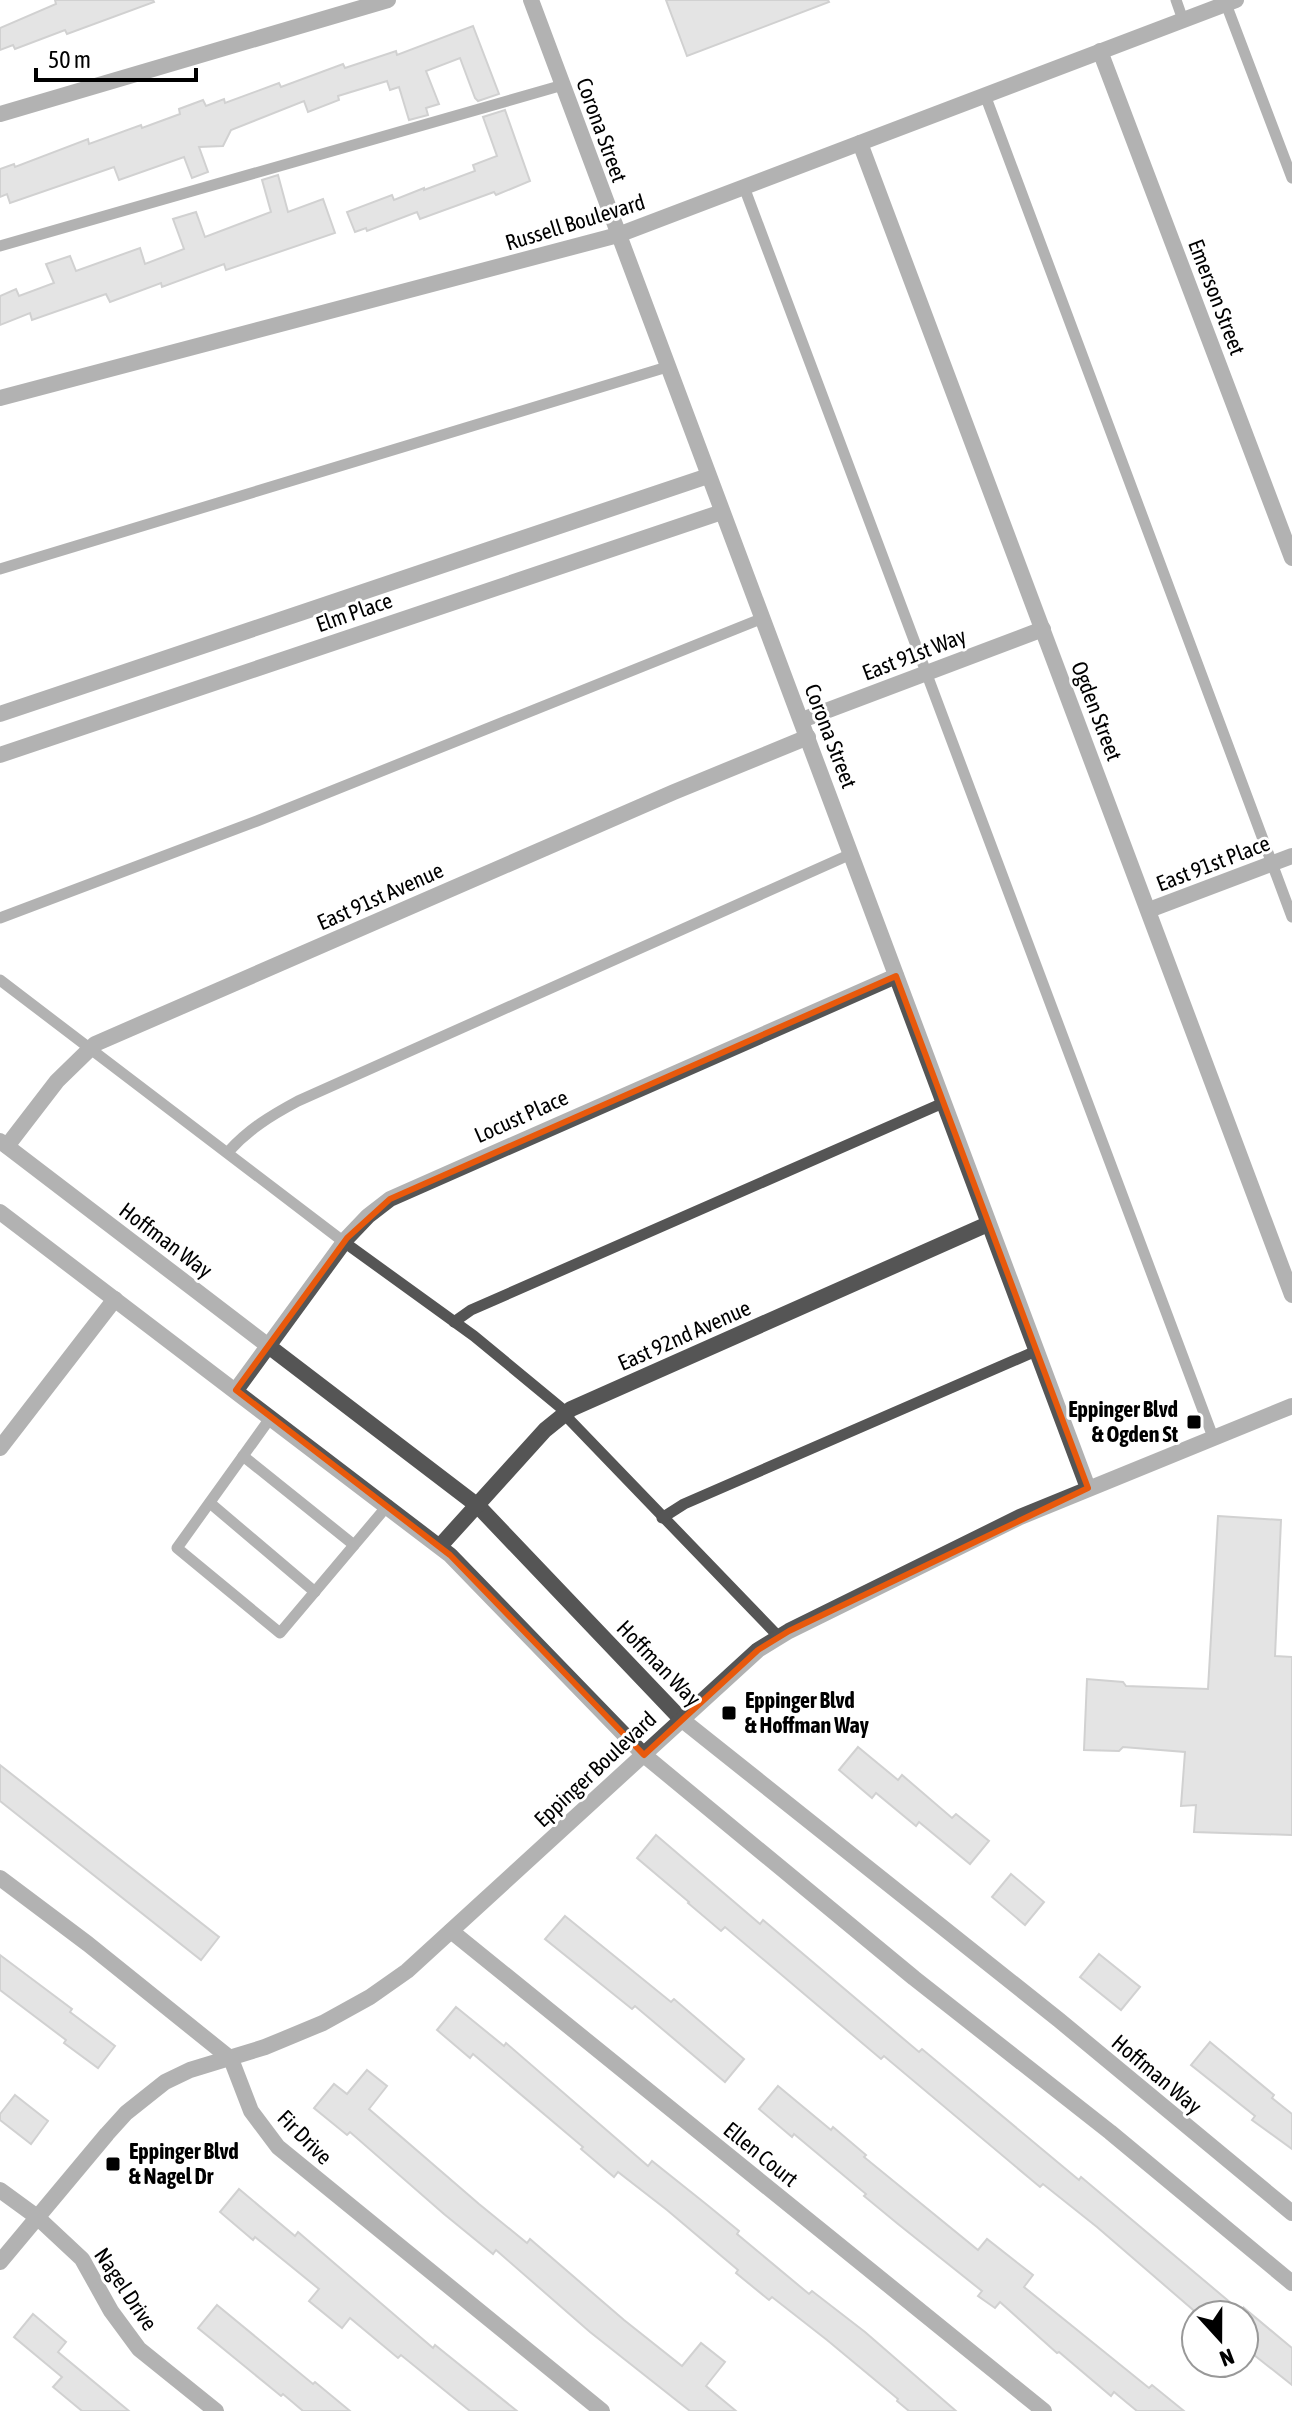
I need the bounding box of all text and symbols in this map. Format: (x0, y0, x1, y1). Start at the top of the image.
scale bar (36, 32, 196, 82)
text: 50 m (48, 46, 91, 73)
street label: Corona Street (571, 74, 633, 186)
street label: Russell Boulevard (502, 188, 648, 256)
street label: Emerson Street (1183, 236, 1251, 358)
street label: Elm Place (312, 587, 396, 637)
street label: East 91st Way (858, 622, 970, 686)
street label: Ogden Street (1066, 658, 1128, 764)
street label: Corona Street (799, 680, 863, 792)
street label: East 91st Place (1153, 829, 1273, 897)
street label: East 91st Avenue (313, 857, 447, 935)
street label: Locust Place (470, 1084, 572, 1148)
street label: Hoffman Way (114, 1197, 218, 1283)
street label: East 92nd Avenue (614, 1294, 754, 1376)
place label: Eppinger Blvd & Ogden St (1068, 1396, 1179, 1447)
marker: Eppinger Blvd & Ogden St (1185, 1413, 1203, 1431)
street label: Hoffman Way (612, 1615, 706, 1711)
place label: Eppinger Blvd & Hoffman Way (745, 1687, 869, 1738)
marker: Eppinger Blvd & Hoffman Way (720, 1704, 738, 1722)
street label: Eppinger Boulevard (529, 1706, 661, 1832)
street label: Hoffman Way (1107, 2029, 1207, 2119)
street label: Fir Drive (272, 2104, 338, 2170)
street label: Ellen Court (719, 2116, 803, 2192)
place label: Eppinger Blvd & Nagel Dr (129, 2138, 239, 2189)
marker: Eppinger Blvd & Nagel Dr (104, 2155, 122, 2173)
street label: Nagel Drive (89, 2243, 163, 2335)
north arrow (1180, 2299, 1260, 2379)
text: N (1216, 2343, 1238, 2372)

